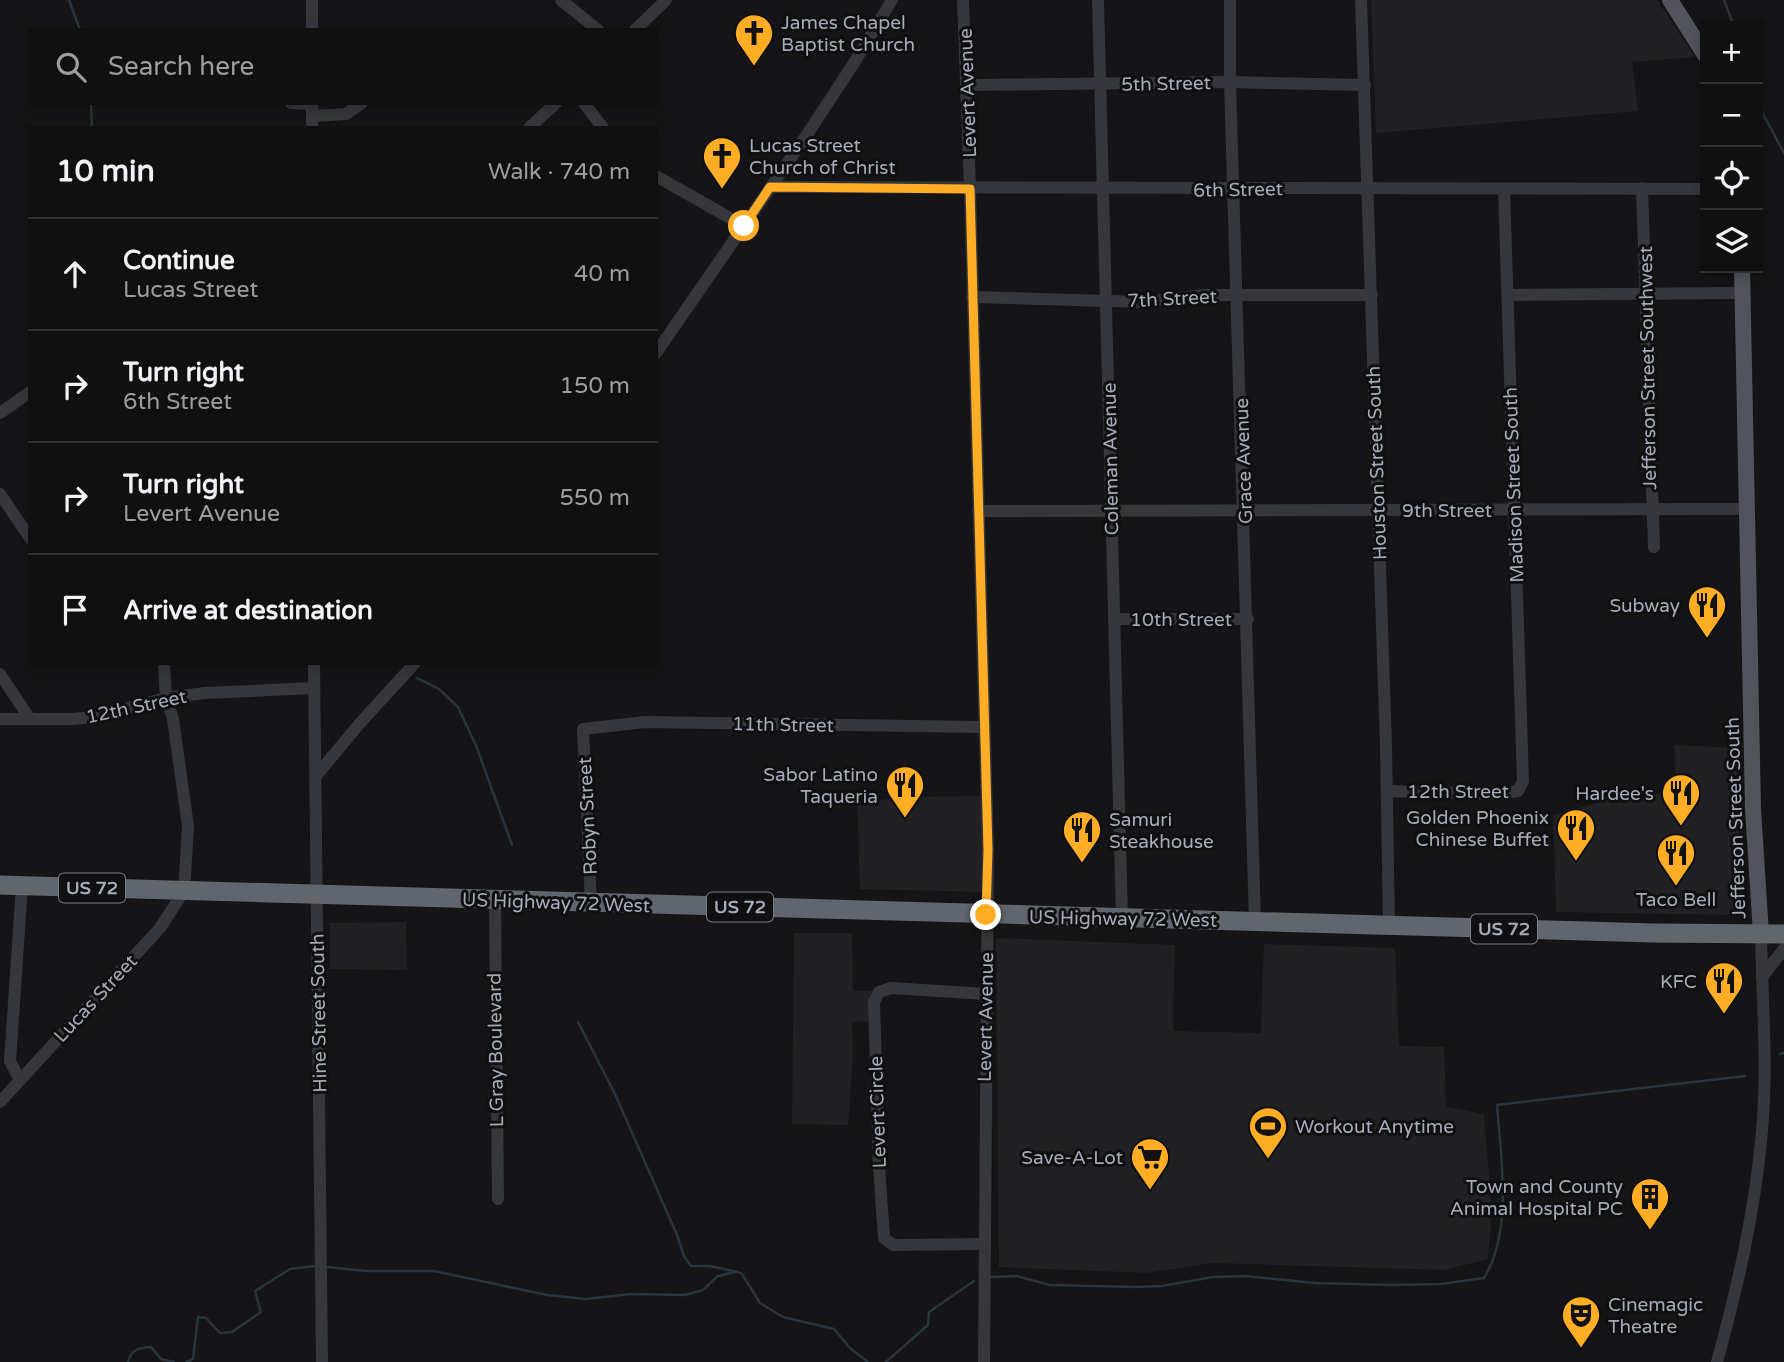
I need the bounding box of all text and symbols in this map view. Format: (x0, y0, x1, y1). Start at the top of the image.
church icon: James Chapel Baptist Church (733, 12, 775, 67)
place label: James Chapel Baptist Church (781, 12, 915, 56)
map controls (1700, 21, 1763, 273)
button: + (1700, 21, 1763, 84)
search box (28, 28, 658, 105)
street label: Levert Avenue (955, 28, 981, 158)
icon: search (52, 48, 90, 86)
text: Search here (108, 51, 254, 82)
street label: 5th Street (1121, 72, 1211, 96)
button: − (1700, 84, 1763, 147)
church icon: Lucas Street Church of Christ (701, 135, 743, 190)
place label: Lucas Street Church of Christ (749, 135, 896, 179)
button: locate (1700, 147, 1763, 210)
text: 10 min (56, 153, 155, 190)
text: Walk · 740 m (488, 158, 630, 186)
street label: 6th Street (1193, 178, 1283, 202)
route start (728, 210, 759, 241)
button: layers (1700, 210, 1763, 273)
text: Continue (123, 245, 235, 276)
street label: Jefferson Street Southwest (1635, 246, 1661, 490)
icon: ahead (56, 255, 94, 293)
text: 40 m (574, 260, 630, 288)
text: Lucas Street (123, 276, 258, 304)
street label: 7th Street (1127, 286, 1218, 312)
text: Turn right (123, 357, 244, 388)
street label: Houston Street South (1363, 365, 1391, 560)
icon: right (56, 367, 94, 405)
text: 150 m (560, 372, 630, 400)
street label: Coleman Avenue (1099, 383, 1123, 535)
street label: Madison Street South (1500, 387, 1528, 583)
text: 6th Street (123, 388, 232, 416)
street label: Grace Avenue (1231, 398, 1257, 524)
text: Turn right (123, 469, 244, 500)
icon: right (56, 479, 94, 517)
text: 550 m (560, 484, 630, 512)
text: Levert Avenue (123, 500, 280, 528)
street label: 9th Street (1402, 500, 1492, 522)
restaurant icon: Subway (1686, 584, 1728, 639)
icon: arrive (56, 591, 94, 629)
text: Arrive at destination (123, 595, 373, 626)
place label: Subway (1609, 595, 1680, 617)
street label: 10th Street (1130, 609, 1232, 631)
street label: 12th Street (84, 686, 188, 728)
street label: 11th Street (732, 713, 834, 737)
street label: Jefferson Street South (1721, 717, 1751, 919)
street label: Robyn Street (574, 756, 602, 875)
place label: Sabor Latino Taqueria (763, 764, 878, 808)
restaurant icon: Sabor Latino Taqueria (884, 764, 926, 819)
restaurant icon: Hardee's (1660, 772, 1702, 827)
street label: 12th Street (1407, 781, 1509, 803)
place label: Hardee's (1575, 783, 1654, 805)
place label: Golden Phoenix Chinese Buffet (1406, 807, 1549, 851)
restaurant icon: Golden Phoenix Chinese Buffet (1555, 807, 1597, 862)
restaurant icon: Samuri Steakhouse (1061, 809, 1103, 864)
place label: Samuri Steakhouse (1109, 809, 1214, 853)
restaurant icon: Taco Bell (1655, 832, 1697, 887)
road number: US 72 (59, 874, 125, 903)
street label: US Highway 72 West (462, 889, 650, 917)
place label: Taco Bell (1636, 889, 1716, 911)
road number: US 72 (707, 893, 773, 922)
route end (970, 899, 1001, 930)
street label: US Highway 72 West (1029, 906, 1217, 932)
road number: US 72 (1471, 914, 1537, 944)
street label: Hine Street South (307, 933, 331, 1093)
street label: Lucas Street (50, 950, 142, 1047)
street label: Levert Avenue (974, 952, 998, 1082)
restaurant icon: KFC (1703, 960, 1745, 1015)
place label: KFC (1660, 971, 1697, 993)
street label: L Gray Boulevard (484, 973, 508, 1127)
street label: Levert Circle (865, 1055, 891, 1168)
sports icon: Workout Anytime (1247, 1105, 1289, 1160)
place label: Workout Anytime (1295, 1116, 1454, 1138)
supermarket icon: Save-A-Lot (1129, 1136, 1171, 1191)
place label: Save-A-Lot (1021, 1147, 1123, 1169)
place label: Town and County Animal Hospital PC (1450, 1176, 1623, 1220)
building icon: Town and County Animal Hospital PC (1629, 1176, 1671, 1231)
theatre icon: Cinemagic Theatre (1560, 1294, 1602, 1349)
place label: Cinemagic Theatre (1608, 1294, 1703, 1338)

